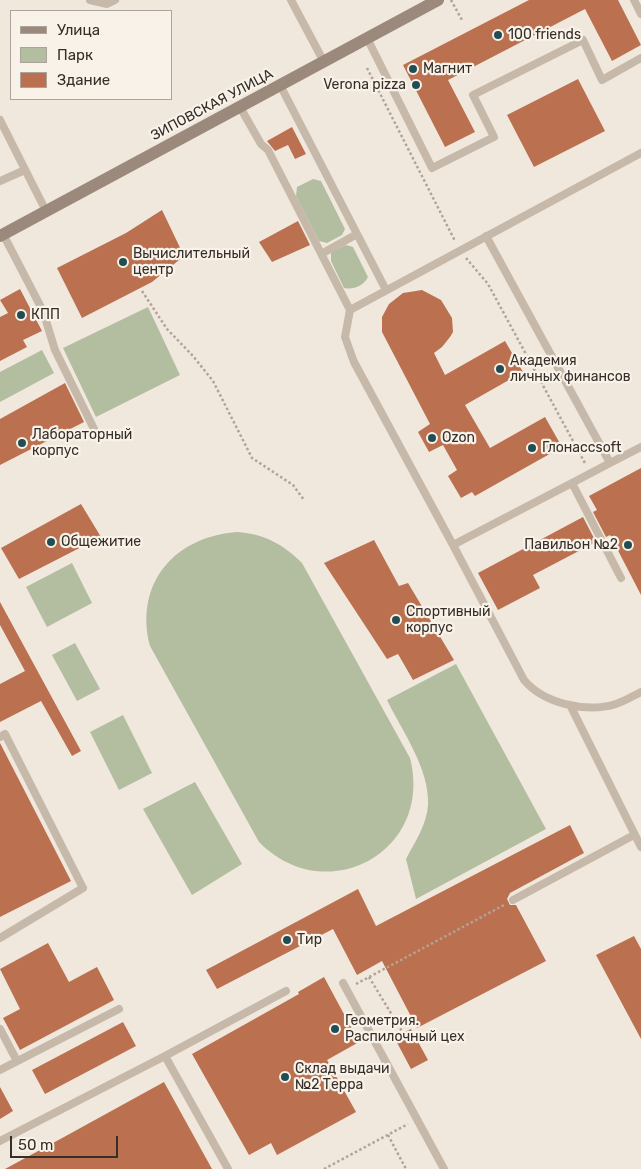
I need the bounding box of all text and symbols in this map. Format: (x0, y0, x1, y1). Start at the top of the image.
legend (10, 10, 172, 100)
text: Улица (57, 21, 100, 39)
place label: 100 friends (508, 27, 581, 43)
marker: 100 friends (492, 29, 504, 41)
text: Парк (57, 46, 93, 64)
place label: Магнит (423, 61, 472, 77)
marker: Магнит (407, 63, 419, 75)
street label: ЗИПОВСКАЯ УЛИЦА (148, 66, 276, 144)
text: Здание (57, 71, 110, 89)
place label: Verona pizza (323, 77, 406, 93)
marker: Verona pizza (410, 79, 422, 91)
place label: Вычислительный центр (133, 246, 250, 278)
marker: Вычислительный центр (117, 256, 129, 268)
place label: КПП (31, 307, 60, 323)
marker: КПП (15, 309, 27, 321)
place label: Академия личных финансов (510, 353, 631, 386)
marker: Академия личных финансов (494, 363, 506, 375)
place label: Лабораторный корпус (32, 427, 132, 460)
place label: Ozon (442, 430, 475, 446)
marker: Ozon (426, 432, 438, 444)
marker: Лабораторный корпус (16, 437, 28, 449)
place label: Глонассsoft (542, 440, 621, 456)
marker: Глонассsoft (526, 442, 538, 454)
place label: Общежитие (61, 534, 141, 550)
marker: Общежитие (45, 536, 57, 548)
place label: Павильон №2 (524, 537, 618, 553)
marker: Павильон №2 (622, 539, 634, 551)
place label: Спортивный корпус (406, 604, 491, 636)
marker: Спортивный корпус (390, 614, 402, 626)
place label: Тир (297, 932, 322, 948)
marker: Тир (281, 934, 293, 946)
place label: Геометрия. Распилочный цех (345, 1013, 465, 1046)
marker: Геометрия. Распилочный цех (329, 1023, 341, 1035)
place label: Склад выдачи №2 Терра (295, 1061, 390, 1094)
marker: Склад выдачи №2 Терра (279, 1071, 291, 1083)
scale bar (12, 1126, 120, 1158)
text: 50 m (18, 1136, 53, 1154)

